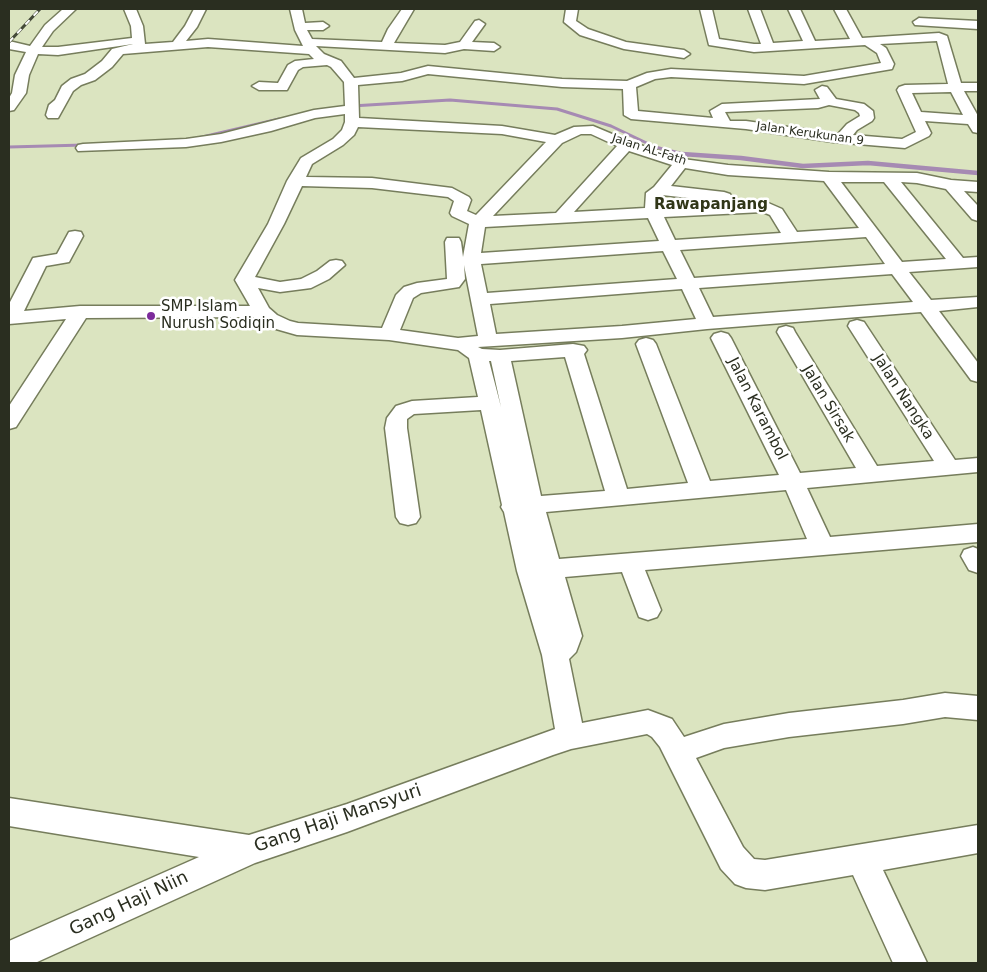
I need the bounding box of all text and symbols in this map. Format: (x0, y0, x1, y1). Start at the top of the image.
street label: Jalan Kerukunan 9 (755, 119, 865, 149)
street label: Jalan AL-Fath (610, 131, 688, 169)
district label: Rawapanjang (654, 196, 768, 214)
place label: SMP Islam Nurush Sodiqin (161, 298, 275, 333)
marker: SMP Islam Nurush Sodiqin (145, 310, 157, 322)
street label: Jalan Nangka (869, 351, 937, 443)
street label: Jalan Karambol (723, 355, 791, 463)
street label: Jalan Sirsak (798, 362, 858, 446)
street label: Gang Haji Mansyuri (251, 780, 425, 858)
street label: Gang Haji Niin (66, 867, 192, 941)

